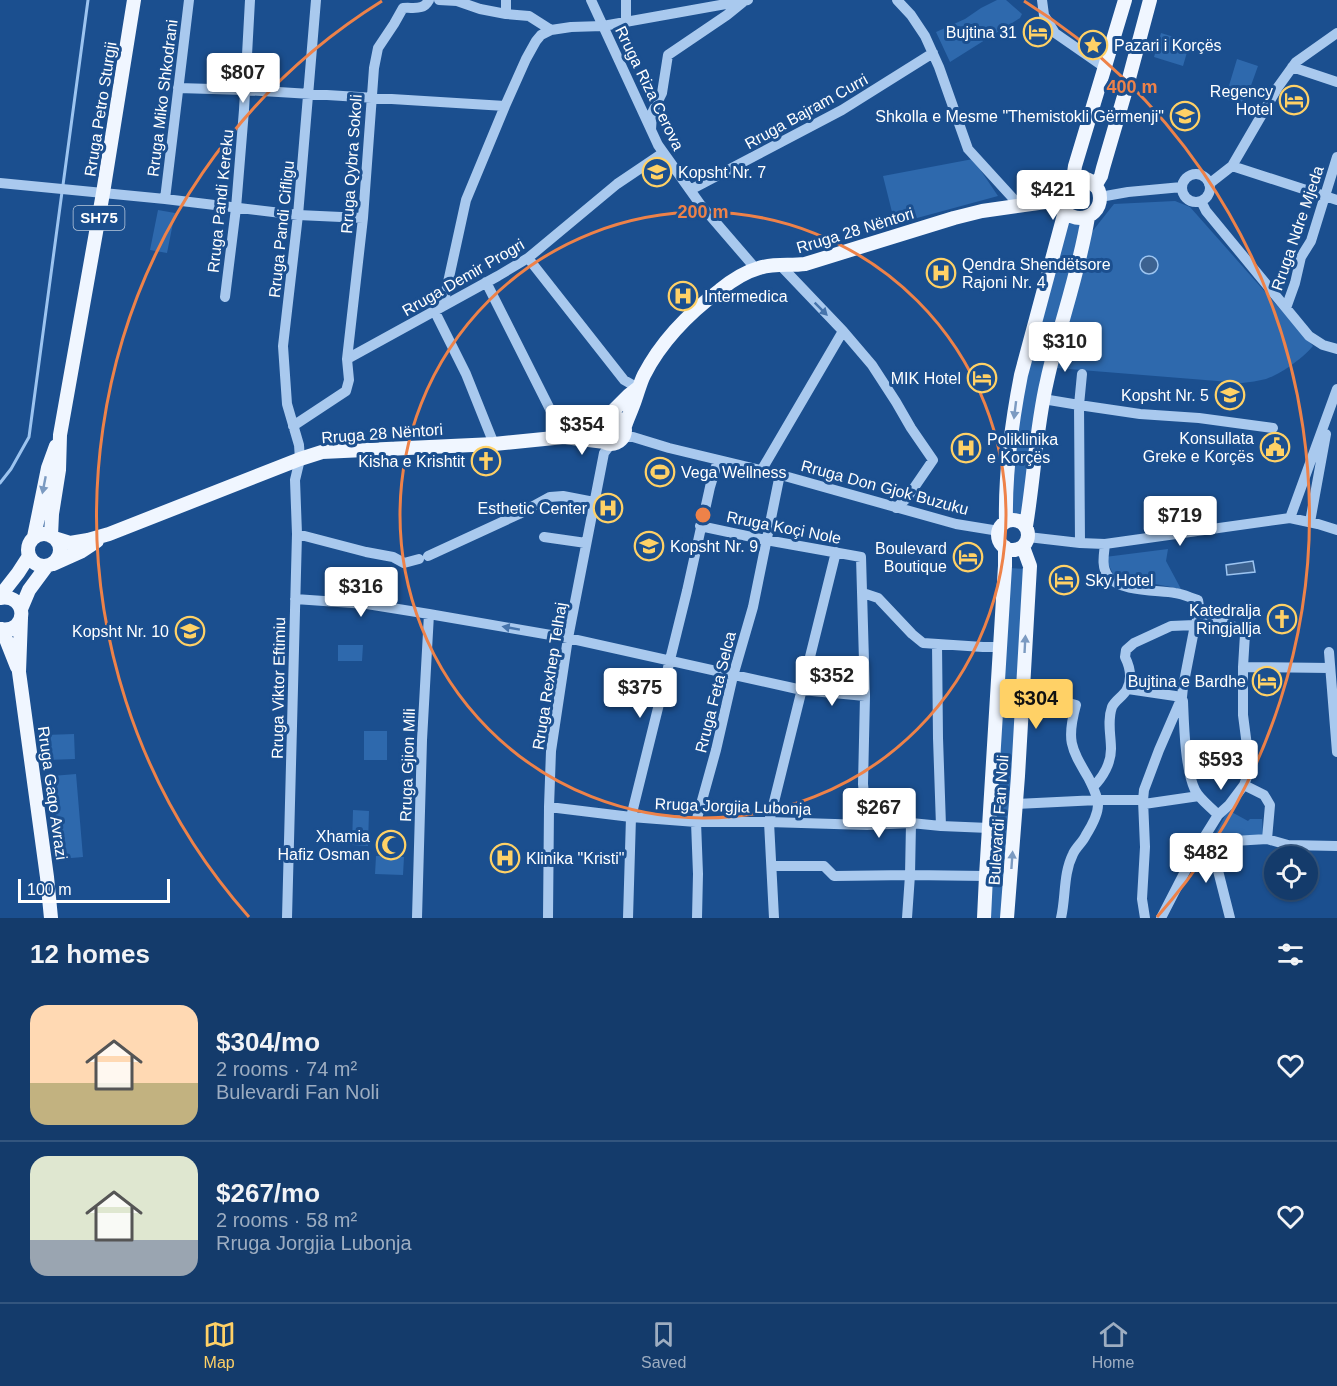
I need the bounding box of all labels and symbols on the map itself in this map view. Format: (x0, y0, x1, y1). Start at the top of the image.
hotel icon: Bujtina 31 (1022, 16, 1054, 48)
street label: Rruga Miko Shkodrani (144, 18, 181, 178)
street label: Rruga Riza Cerova (612, 23, 687, 153)
place label: Bujtina 31 (946, 24, 1017, 41)
place icon: Pazari i Korçës (1077, 29, 1109, 61)
place label: Pazari i Korçës (1114, 37, 1222, 54)
street label: Rruga Petro Sturgji (81, 41, 120, 178)
pin: $807 (207, 53, 279, 104)
street label: Rruga Bajram Curri (742, 71, 871, 152)
text: 400 m (1106, 77, 1158, 97)
place label: Regency Hotel (1210, 83, 1273, 118)
hotel icon: Regency Hotel (1278, 84, 1310, 116)
street label: Rruga Qybra Sokoli (338, 94, 365, 234)
school or university icon: Shkolla e Mesme "Themistokli Gërmenji" (1169, 100, 1201, 132)
place label: Shkolla e Mesme "Themistokli Gërmenji" (875, 108, 1164, 125)
street label: Rruga Pandi Kereku (205, 129, 236, 274)
school or university icon: Kopsht Nr. 7 (641, 156, 673, 188)
street label: Rruga Pandi Cifligu (266, 160, 297, 298)
place label: Kopsht Nr. 7 (678, 164, 766, 181)
street label: Rruga Ndre Mjeda (1268, 164, 1327, 293)
pin: $421 (1017, 170, 1089, 221)
text: 200 m (677, 202, 729, 222)
street label: Rruga 28 Nëntori (794, 205, 916, 256)
road number: SH75 (74, 206, 124, 230)
street label: Rruga Demir Progri (399, 236, 527, 319)
place label: Qendra Shendëtsore Rajoni Nr. 4 (962, 256, 1111, 291)
hospital icon: Qendra Shendëtsore Rajoni Nr. 4 (925, 257, 957, 289)
hospital icon: Intermedica (667, 280, 699, 312)
place label: Intermedica (704, 288, 788, 305)
one-way arrow (813, 301, 827, 315)
pin: $310 (1029, 322, 1101, 373)
hotel icon: MIK Hotel (966, 362, 998, 394)
place label: MIK Hotel (891, 370, 961, 387)
school or university icon: Kopsht Nr. 5 (1214, 379, 1246, 411)
place label: Kopsht Nr. 5 (1121, 387, 1209, 404)
one-way arrow (1010, 401, 1020, 420)
pin: $354 (546, 405, 618, 456)
street label: Rruga 28 Nëntori (321, 421, 443, 446)
place label: Konsullata Greke e Korçës (1143, 430, 1254, 465)
place label: Poliklinika e Korçës (987, 431, 1058, 466)
public building icon: Konsullata Greke e Korçës (1259, 431, 1291, 463)
hospital icon: Poliklinika e Korçës (950, 432, 982, 464)
church icon: Kisha e Krishtit (470, 445, 502, 477)
place label: Kisha e Krishtit (358, 453, 466, 470)
sports icon: Vega Wellness (644, 456, 676, 488)
street label: Rruga Don Gjok Buzuku (799, 457, 970, 518)
place label: Vega Wellness (681, 464, 787, 481)
one-way arrow (39, 476, 48, 495)
hospital icon: Esthetic Center (592, 492, 624, 524)
pin: $719 (1144, 496, 1216, 547)
place label: Esthetic Center (478, 500, 588, 517)
centre of rings (693, 505, 713, 525)
street label: Rruga Koçi Nole (725, 508, 843, 547)
school or university icon: Kopsht Nr. 9 (633, 530, 665, 562)
place label: Kopsht Nr. 9 (670, 538, 758, 555)
place label: Boulevard Boutique (875, 540, 947, 575)
hotel icon: Boulevard Boutique (952, 541, 984, 573)
hotel icon: Sky Hotel (1048, 564, 1080, 596)
pin: $316 (325, 567, 397, 618)
place label: Sky Hotel (1085, 572, 1153, 589)
street label: Rruga Rexhep Telhaj (529, 601, 570, 751)
place label: Katedralja Ringjallja (1189, 602, 1261, 637)
church icon: Katedralja Ringjallja (1266, 603, 1298, 635)
school or university icon: Kopsht Nr. 10 (174, 615, 206, 647)
street label: Rruga Viktor Eftimiu (269, 617, 288, 759)
place label: Kopsht Nr. 10 (72, 623, 169, 640)
one-way arrow (501, 623, 520, 632)
street label: Rruga Feta Selca (692, 630, 739, 755)
one-way arrow (1021, 635, 1030, 654)
pin: $352 (796, 656, 868, 707)
hotel icon: Bujtina e Bardhe (1251, 665, 1283, 697)
pin: $375 (604, 668, 676, 719)
place label: Bujtina e Bardhe (1128, 673, 1246, 690)
pin: $304 (1000, 679, 1072, 730)
street label: Rruga Gjion Mili (397, 708, 418, 822)
street label: Rruga Gaqo Avrazi (35, 725, 70, 861)
pin: $593 (1185, 740, 1257, 791)
street label: Bulevardi Fan Noli (985, 754, 1012, 886)
pin: $267 (843, 788, 915, 839)
street label: Rruga Jorgjia Lubonja (654, 795, 812, 818)
place label: Xhamia Hafiz Osman (278, 828, 370, 863)
mosque icon: Xhamia Hafiz Osman (375, 829, 407, 861)
pin: $482 (1170, 833, 1242, 884)
hospital icon: Klinika "Kristi" (489, 842, 521, 874)
place label: Klinika "Kristi" (526, 850, 625, 867)
one-way arrow (1007, 850, 1016, 869)
scale bar (18, 876, 170, 904)

